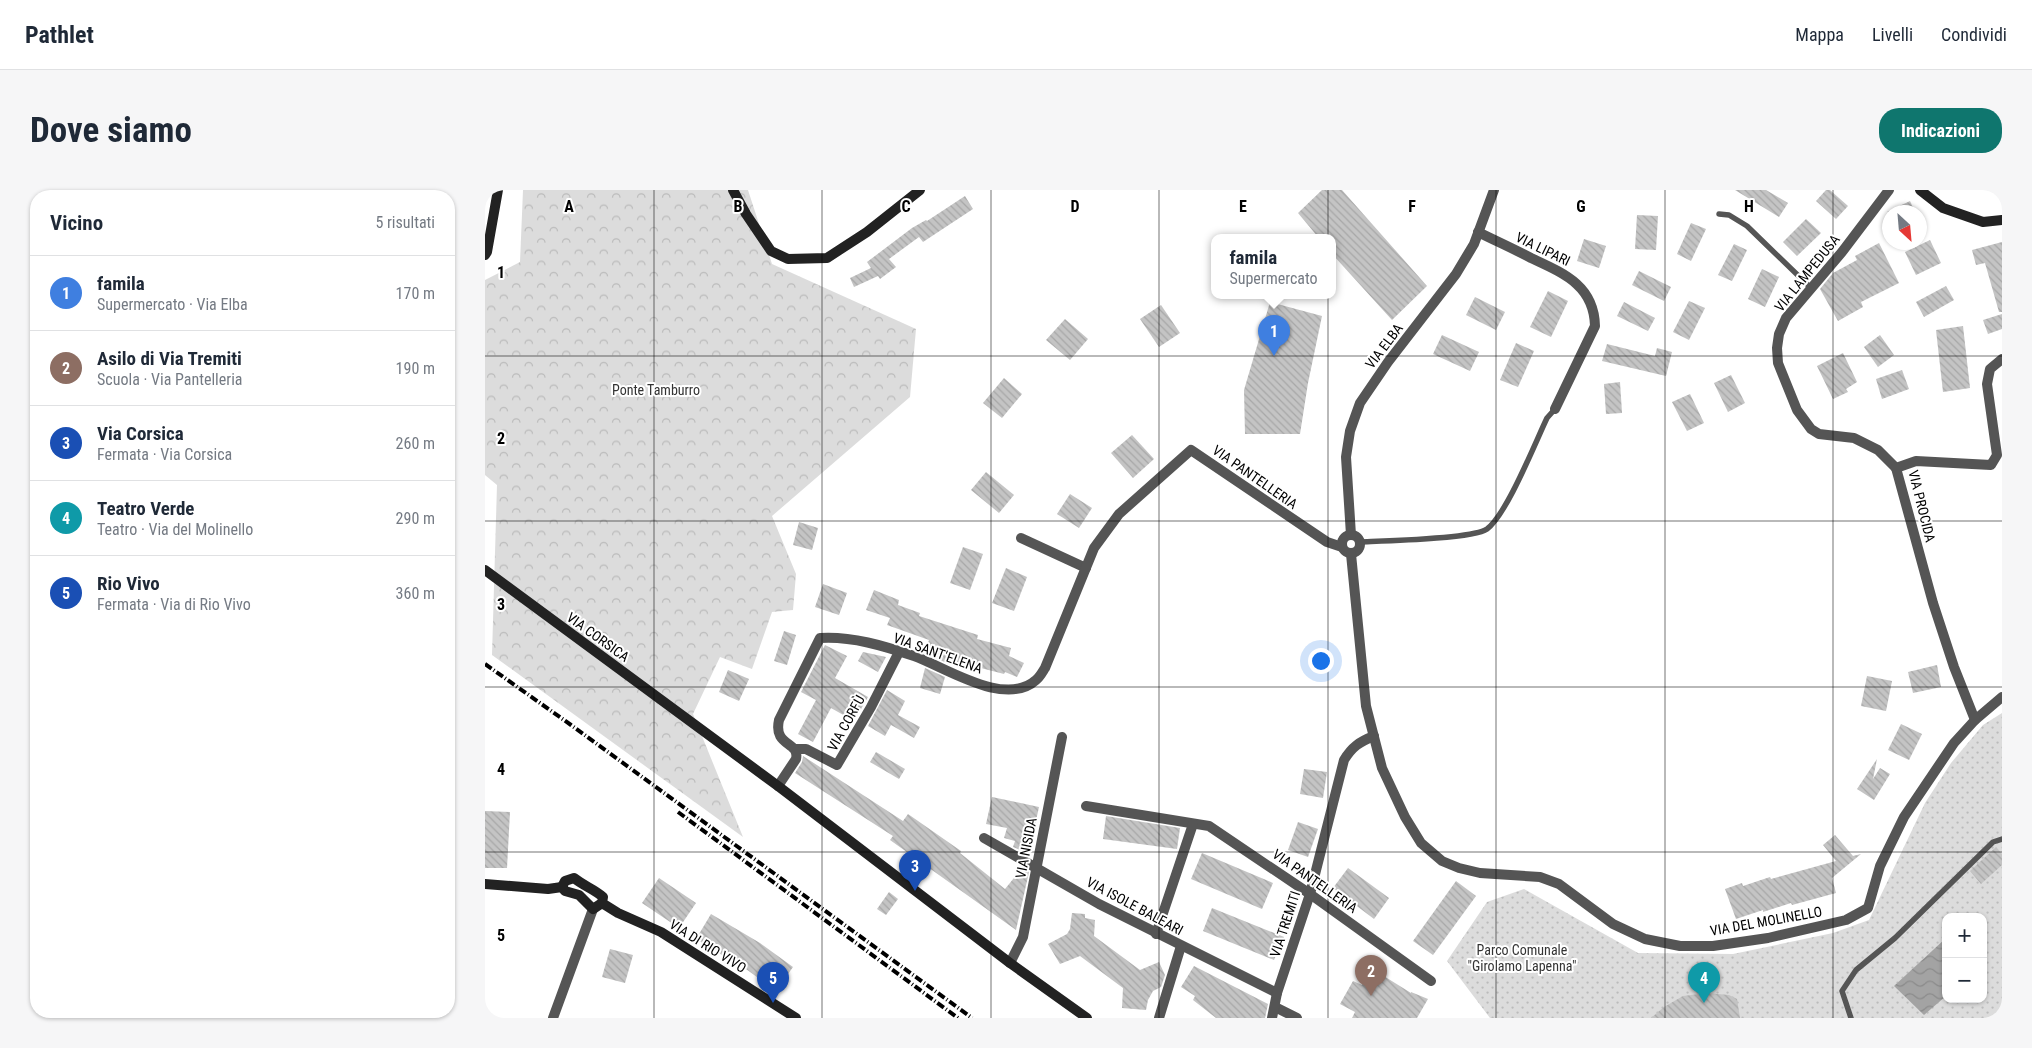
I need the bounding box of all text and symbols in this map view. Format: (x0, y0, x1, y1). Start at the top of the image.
text: Pathlet (25, 21, 94, 49)
text: Mappa (1795, 24, 1844, 45)
text: Livelli (1872, 24, 1913, 45)
text: Condividi (1941, 24, 2007, 45)
button: Indicazioni (1879, 108, 2002, 153)
text: Dove siamo (30, 110, 192, 151)
text: A (564, 197, 574, 216)
text: B (734, 197, 743, 216)
text: C (901, 197, 911, 216)
text: D (1070, 197, 1080, 216)
text: E (1239, 197, 1247, 216)
text: F (1408, 197, 1416, 216)
text: G (1576, 197, 1586, 216)
text: H (1744, 197, 1754, 216)
north arrow (1882, 205, 1927, 250)
text: Vicino (50, 211, 103, 235)
text: 5 risultati (375, 213, 435, 232)
street label: VIA LIPARI (1513, 229, 1573, 269)
street label: VIA LAMPEDUSA (1771, 231, 1843, 315)
popup (1211, 234, 1336, 299)
text: famila (1229, 246, 1277, 269)
text: 1 (497, 263, 505, 282)
text: Supermercato (1229, 269, 1318, 288)
text: famila (97, 272, 145, 295)
text: 1 (62, 284, 70, 303)
text: 170 m (396, 284, 435, 303)
text: Supermercato · Via Elba (97, 295, 248, 314)
pin: 1 (1258, 315, 1290, 356)
street label: VIA ELBA (1362, 320, 1406, 372)
text: Asilo di Via Tremiti (97, 347, 242, 370)
text: 2 (62, 359, 70, 378)
text: 190 m (396, 359, 435, 378)
text: Scuola · Via Pantelleria (97, 370, 243, 389)
park label: Ponte Tamburro (612, 382, 700, 398)
text: Via Corsica (97, 422, 184, 445)
text: 2 (497, 429, 505, 448)
text: 3 (62, 434, 70, 453)
text: 260 m (396, 434, 435, 453)
street label: VIA PANTELLERIA (1210, 442, 1300, 512)
text: Fermata · Via Corsica (97, 445, 232, 464)
street label: VIA PROCIDA (1905, 468, 1939, 544)
text: Teatro Verde (97, 497, 194, 520)
text: 4 (62, 509, 70, 528)
text: 290 m (396, 509, 435, 528)
text: Teatro · Via del Molinello (97, 520, 253, 539)
text: Rio Vivo (97, 572, 160, 595)
text: 5 (62, 584, 70, 603)
text: 360 m (396, 584, 435, 603)
text: Fermata · Via di Rio Vivo (97, 595, 251, 614)
text: 3 (497, 595, 505, 614)
street label: VIA CORSICA (564, 609, 632, 665)
street label: VIA SANT'ELENA (891, 629, 985, 677)
your location (1308, 648, 1334, 674)
street label: VIA CORFÙ (823, 692, 868, 754)
text: 4 (497, 760, 505, 779)
street label: VIA NISIDA (1012, 816, 1040, 880)
street label: VIA PANTELLERIA (1270, 846, 1360, 916)
pin: 3 (899, 850, 931, 891)
street label: VIA ISOLE BALEARI (1084, 874, 1186, 938)
street label: VIA TREMITI (1267, 889, 1303, 959)
street label: VIA DEL MOLINELLO (1709, 903, 1823, 939)
map controls (1942, 913, 1987, 1003)
button: + (1942, 913, 1987, 958)
street label: VIA DI RIO VIVO (667, 916, 749, 976)
text: 5 (497, 926, 505, 945)
park label: Parco Comunale "Girolamo Lapenna" (1468, 942, 1576, 974)
pin: 2 (1355, 955, 1387, 996)
button: − (1942, 958, 1987, 1003)
pin: 5 (757, 962, 789, 1003)
pin: 4 (1688, 962, 1720, 1003)

